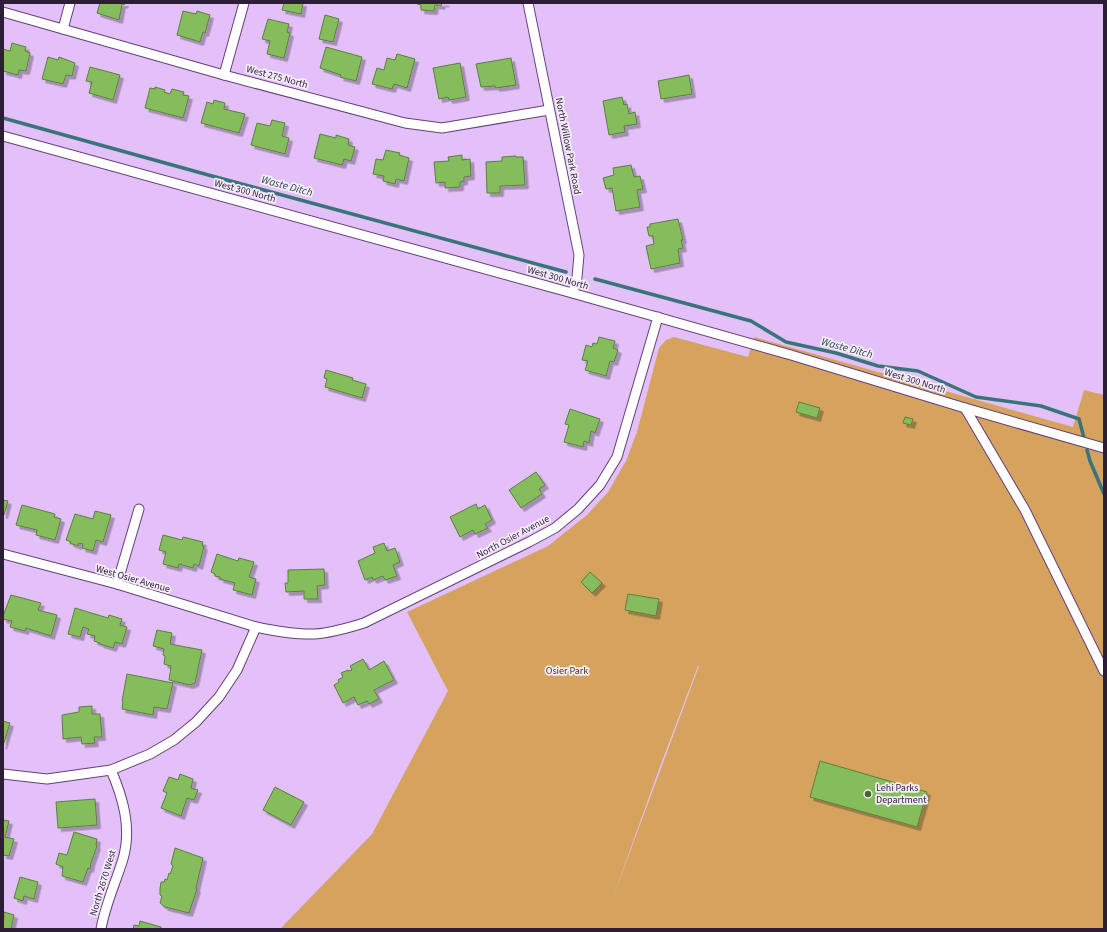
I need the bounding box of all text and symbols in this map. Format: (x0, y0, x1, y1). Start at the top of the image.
street label: West 275 North (245, 62, 309, 92)
street label: North Willow Park Road (552, 96, 584, 196)
water label: Waste Ditch (260, 172, 315, 200)
street label: West 300 North (213, 176, 277, 206)
street label: West 300 North (526, 263, 590, 293)
water label: Waste Ditch (820, 334, 875, 362)
street label: West 300 North (883, 365, 947, 397)
street label: North Osier Avenue (474, 512, 552, 562)
street label: West Osier Avenue (94, 562, 172, 596)
park label: Osier Park (546, 664, 588, 678)
place label: Lehi Parks Department (876, 781, 927, 807)
marker: Lehi Parks Department (863, 789, 873, 799)
street label: North 2670 West (86, 848, 120, 918)

